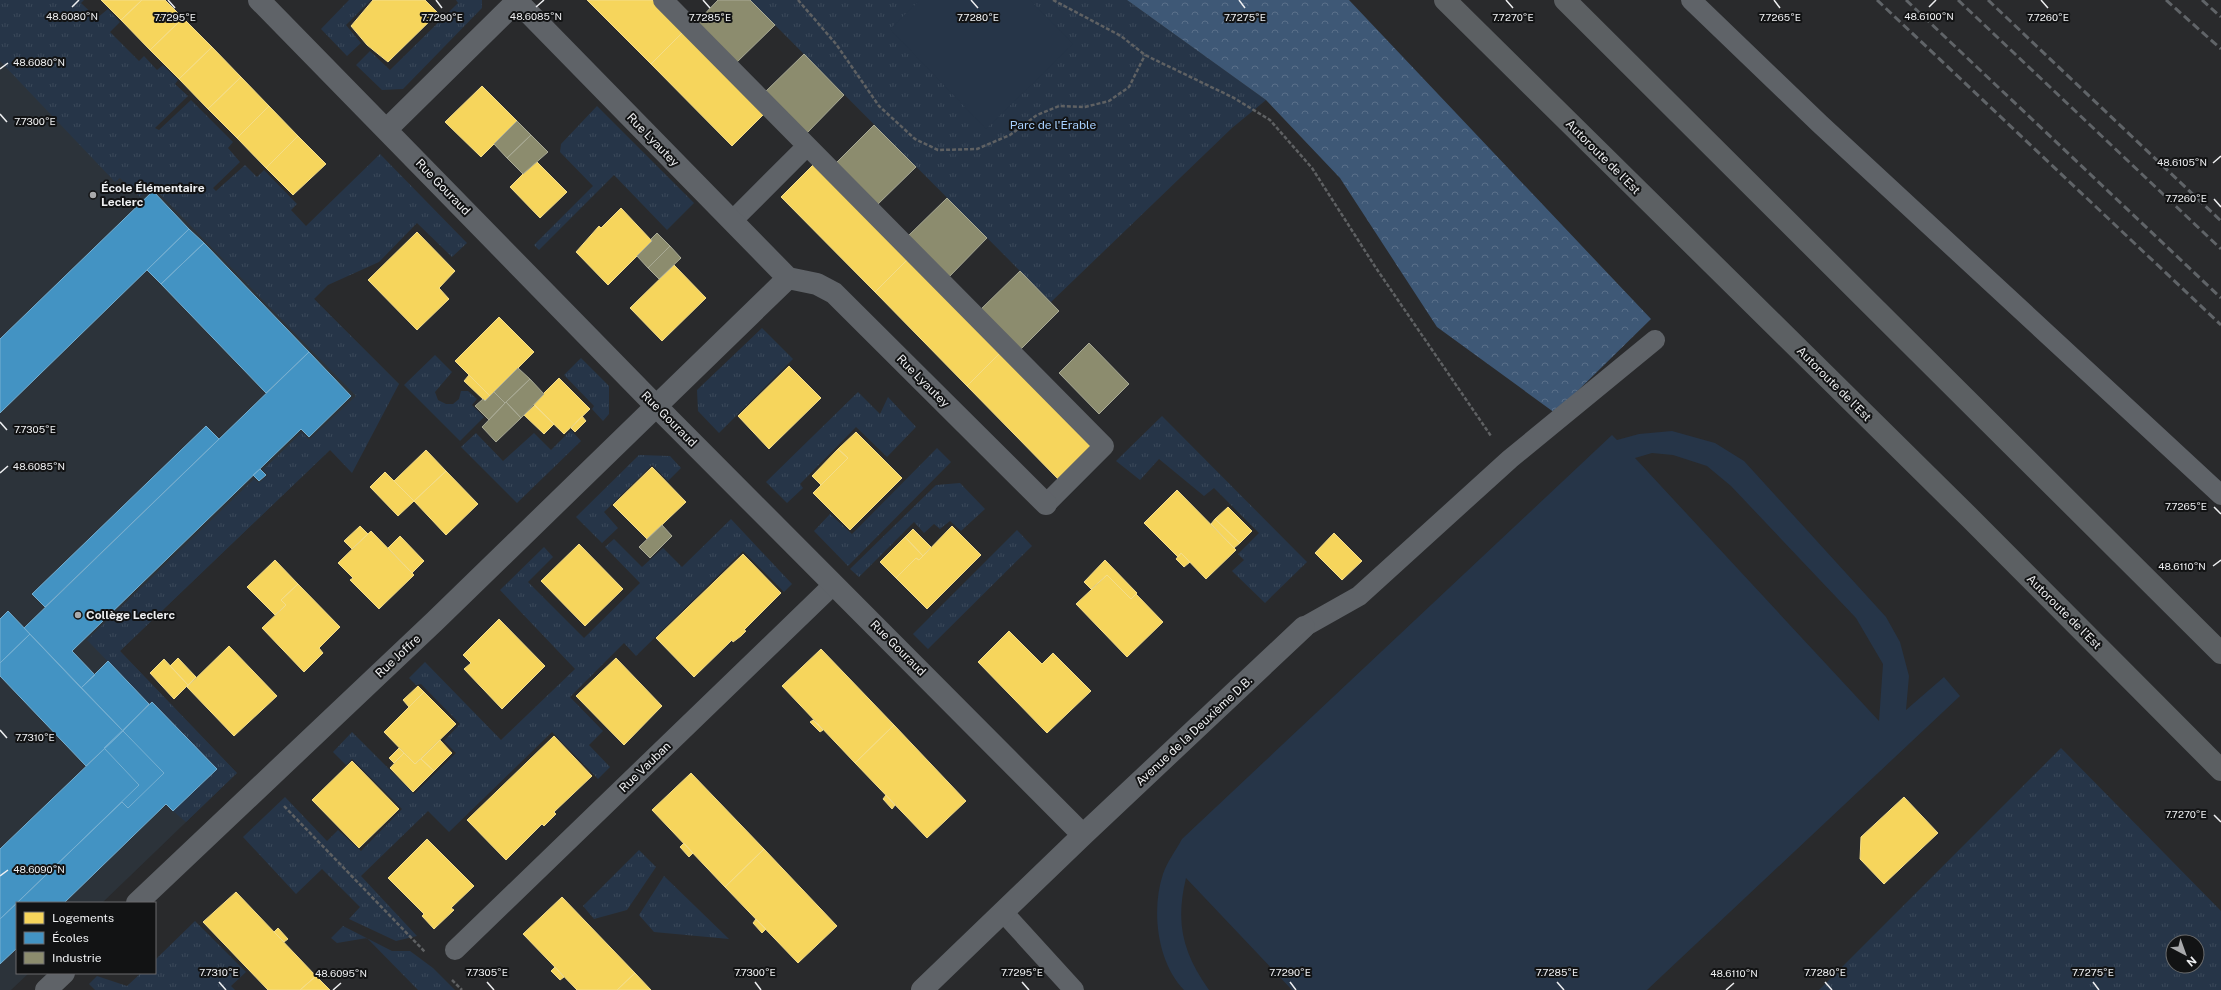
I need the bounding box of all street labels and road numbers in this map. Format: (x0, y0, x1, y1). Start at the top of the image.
street label: Rue Lyautey (624, 110, 682, 170)
street label: Autoroute de l’Est (1563, 117, 1643, 197)
street label: Rue Gouraud (413, 156, 473, 218)
street label: Autoroute de l’Est (1794, 344, 1874, 424)
street label: Rue Lyautey (894, 352, 953, 411)
street label: Rue Gouraud (638, 388, 700, 450)
street label: Autoroute de l’Est (2024, 572, 2104, 652)
street label: Rue Gouraud (867, 617, 929, 679)
street label: Rue Joffre (373, 632, 424, 680)
street label: Avenue de la Deuxième D.B. (1133, 673, 1255, 789)
street label: Rue Vauban (616, 739, 674, 795)

